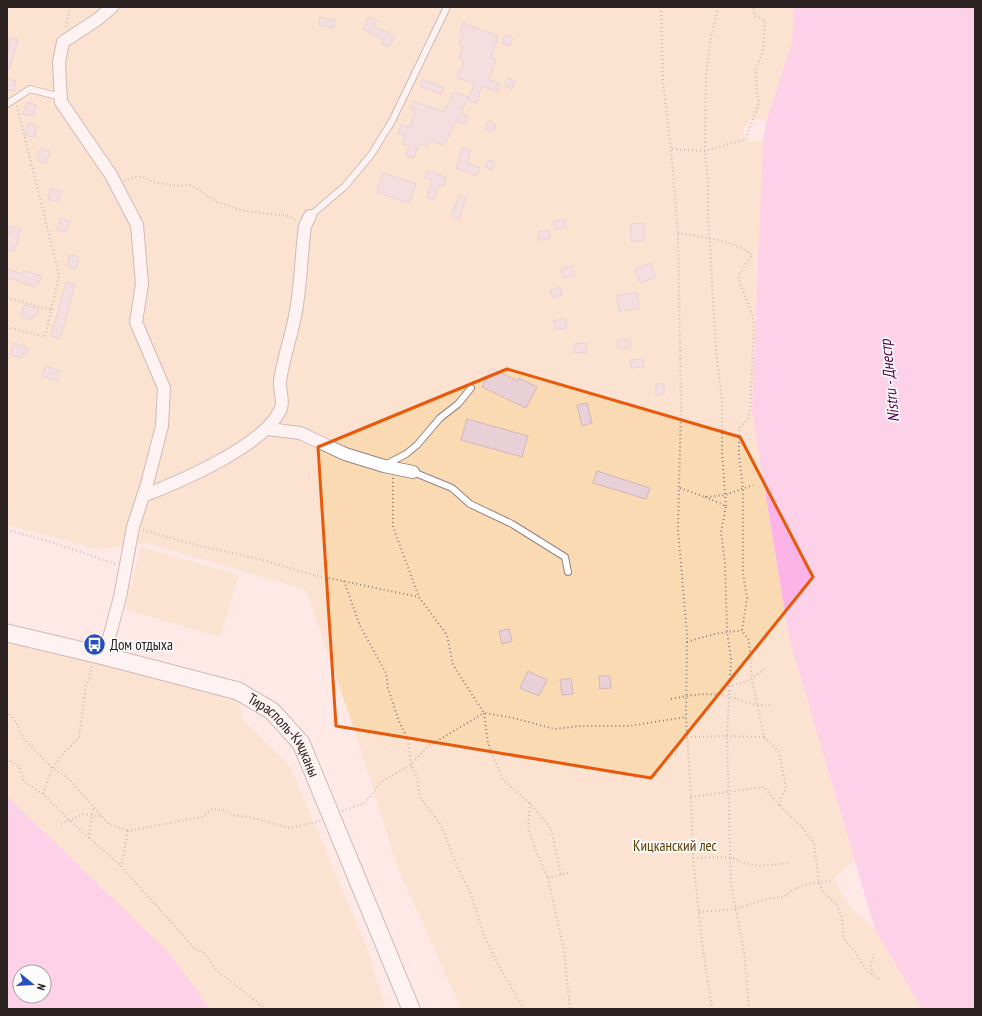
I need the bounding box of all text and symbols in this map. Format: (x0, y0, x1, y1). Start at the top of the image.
water label: Nistru - Днестр (875, 338, 903, 423)
bus stop icon: Дом отдыха (82, 632, 108, 658)
place label: Дом отдыха (110, 635, 173, 654)
street label: Тирасполь-Кицканы (244, 689, 324, 780)
park label: Кицканский лес (633, 836, 718, 855)
north arrow (12, 964, 52, 1004)
text: N (34, 982, 49, 992)

